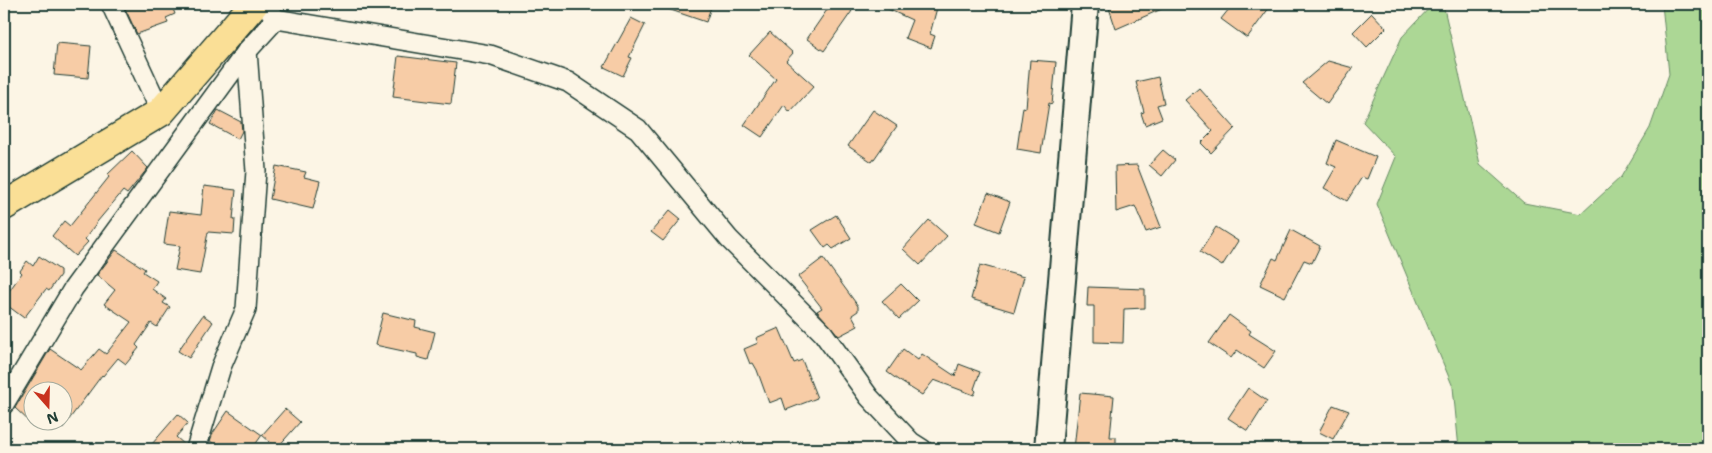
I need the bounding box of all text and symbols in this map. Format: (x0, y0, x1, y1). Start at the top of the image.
north arrow (22, 380, 72, 430)
text: N (44, 408, 61, 429)

